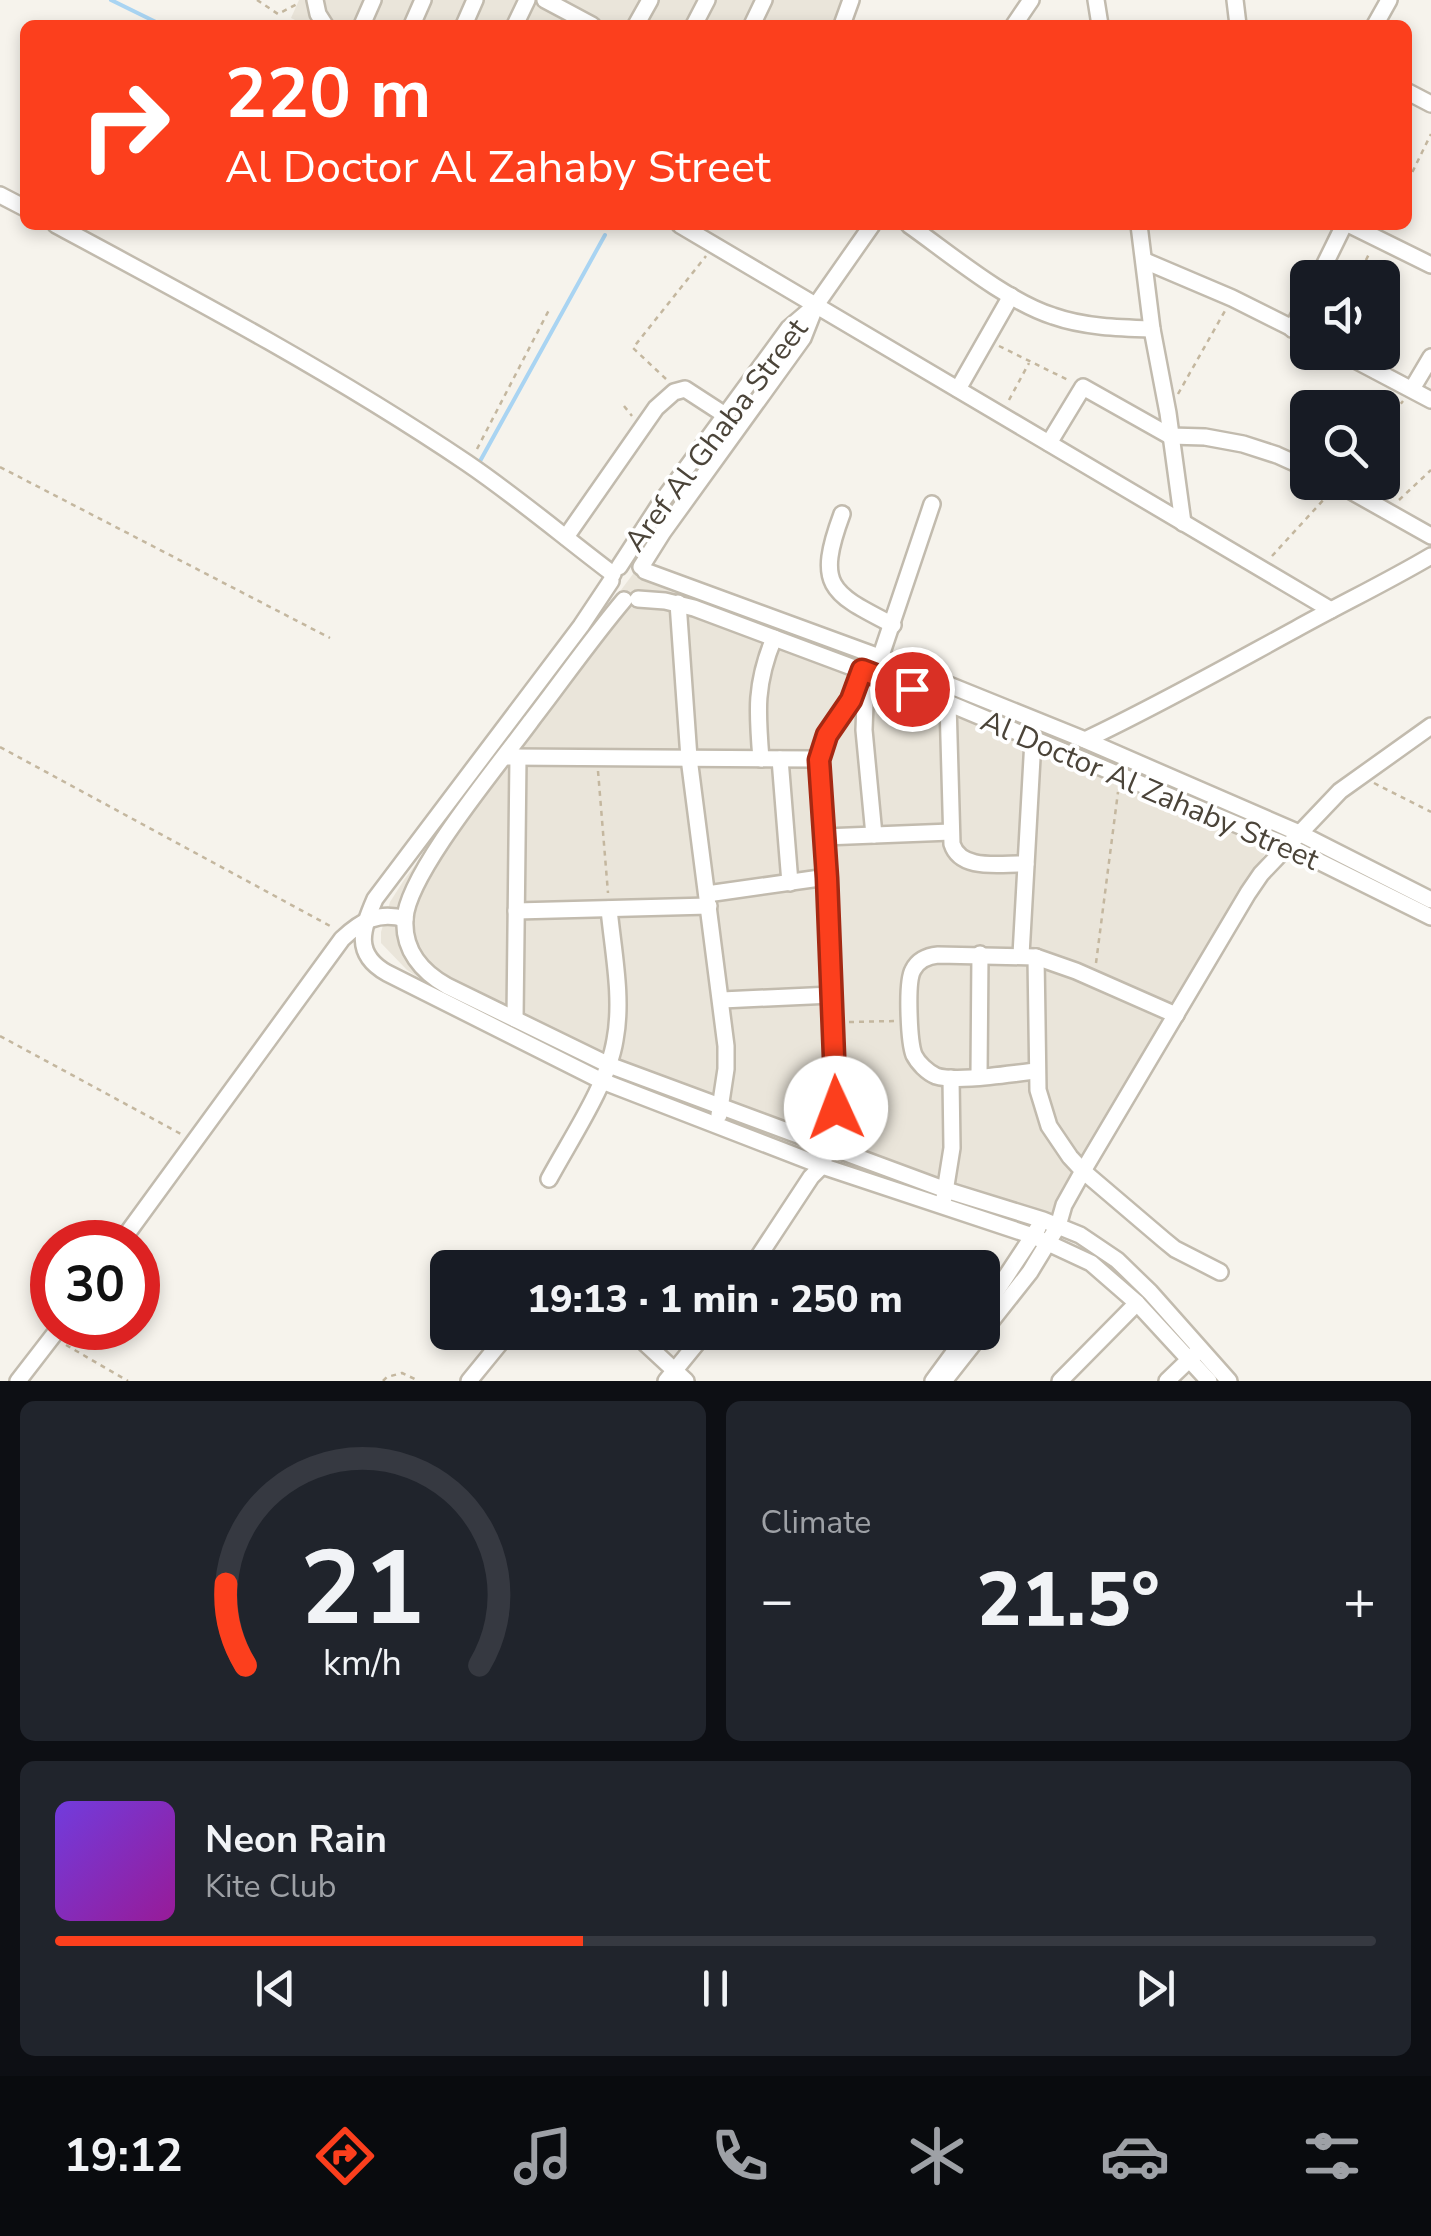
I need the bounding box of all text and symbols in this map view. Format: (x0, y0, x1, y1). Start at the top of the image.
text: 220 m (225, 46, 431, 142)
icon: right (60, 60, 190, 190)
text: Al Doctor Al Zahaby Street (225, 137, 771, 198)
map controls (1290, 260, 1400, 500)
button: sound (1290, 260, 1400, 370)
street label: Aref Al Ghaba Street (615, 310, 818, 560)
button: search (1290, 390, 1400, 500)
pin (870, 647, 955, 732)
icon: arrive (885, 662, 940, 717)
street label: Al Doctor Al Zahaby Street (974, 701, 1326, 881)
position arrow (784, 1056, 888, 1160)
speed limit sign: 30 (30, 1220, 160, 1350)
text: 19:13 · 1 min · 250 m (527, 1274, 903, 1325)
text: Climate (761, 1501, 871, 1544)
text: 21 (300, 1518, 425, 1660)
text: 21.5° (977, 1549, 1160, 1651)
text: − (761, 1563, 794, 1638)
text: + (1343, 1563, 1376, 1638)
text: km/h (323, 1639, 402, 1688)
text: Neon Rain (205, 1814, 387, 1865)
text: Kite Club (205, 1865, 336, 1908)
icon: previous (248, 1961, 303, 2016)
icon: pause (688, 1961, 743, 2016)
icon: next (1128, 1961, 1183, 2016)
icon: directions (310, 2121, 380, 2191)
icon: music (508, 2121, 578, 2191)
icon: phone (705, 2121, 775, 2191)
icon: climate (902, 2121, 972, 2191)
icon: car (1100, 2121, 1170, 2191)
icon: filters (1297, 2121, 1367, 2191)
text: 19:12 (64, 2126, 183, 2187)

